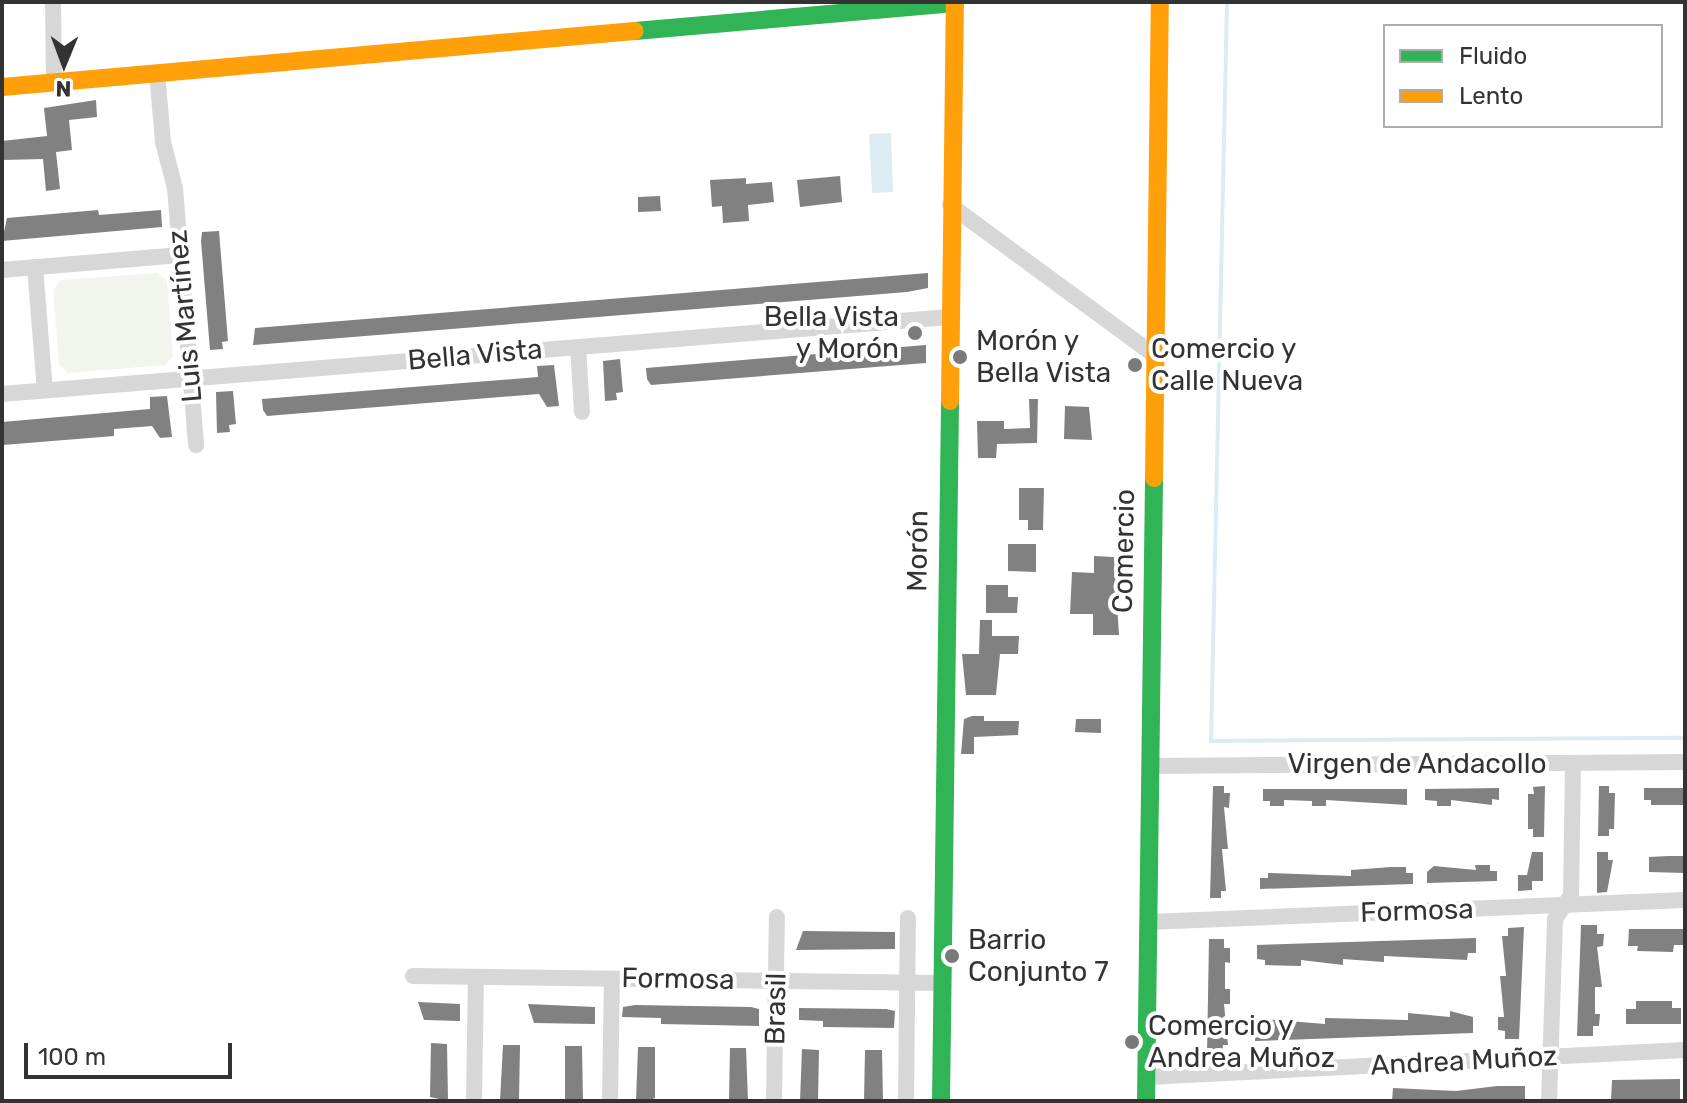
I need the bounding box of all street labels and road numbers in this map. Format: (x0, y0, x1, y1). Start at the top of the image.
street label: Luis Martínez (161, 228, 209, 404)
street label: Bella Vista (406, 332, 544, 378)
street label: Comercio (1106, 489, 1142, 613)
street label: Morón (900, 510, 936, 592)
street label: Virgen de Andacollo (1287, 747, 1547, 781)
street label: Formosa (1360, 892, 1474, 930)
street label: Formosa (621, 961, 735, 997)
street label: Brasil (759, 972, 793, 1046)
street label: Andrea Muñoz (1370, 1039, 1558, 1083)

